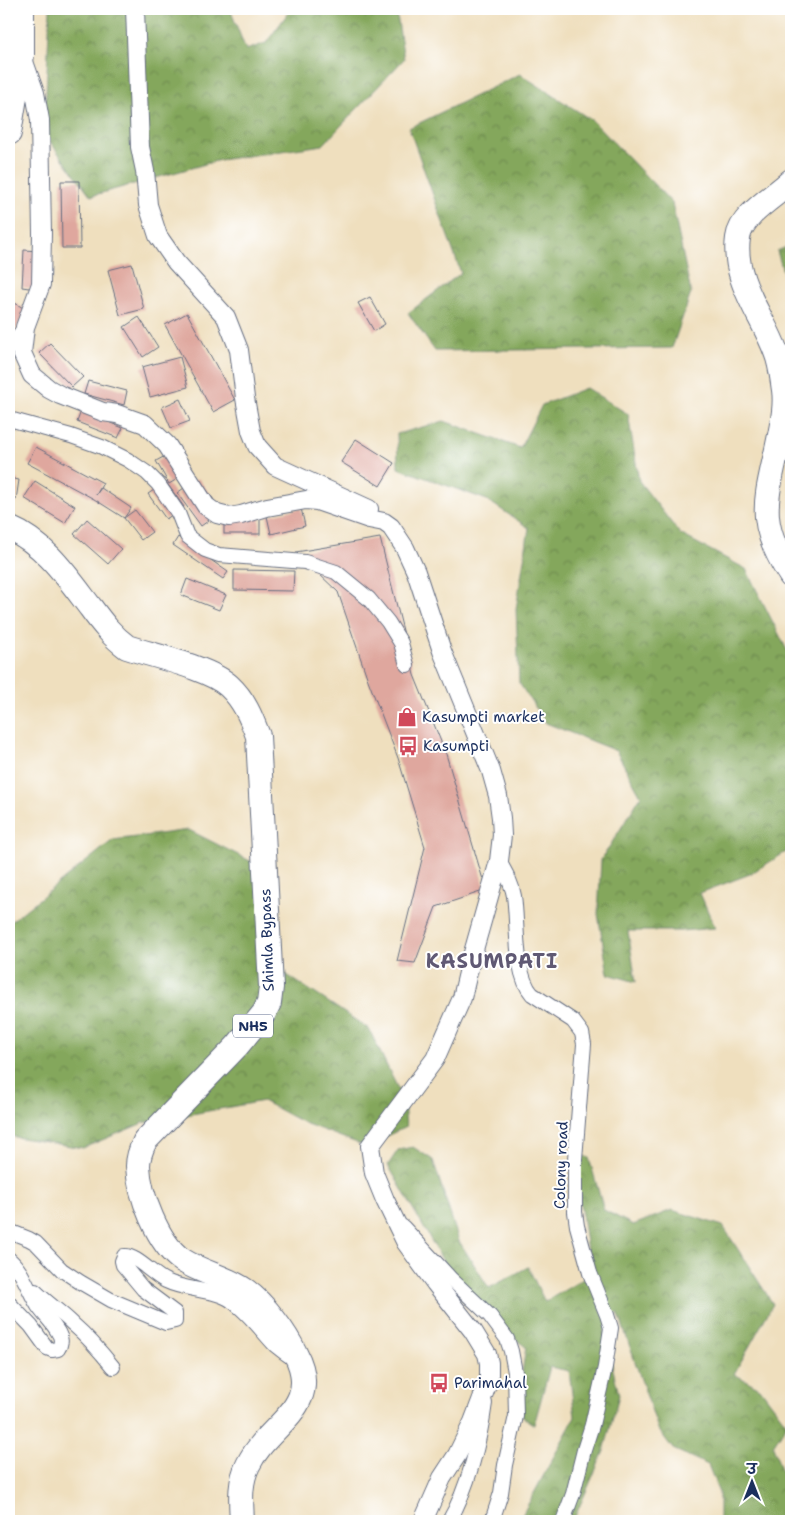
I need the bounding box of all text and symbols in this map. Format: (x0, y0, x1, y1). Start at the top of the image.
shop icon: Kasumpti market (396, 706, 418, 728)
place label: Kasumpti market (422, 707, 545, 727)
bus stop icon: Kasumpti (397, 735, 419, 757)
place label: Kasumpti (423, 736, 489, 756)
street label: Shimla Bypass (255, 888, 279, 992)
district label: KASUMPATI (426, 948, 558, 974)
road number: NH5 (233, 1014, 273, 1038)
street label: Colony road (549, 1120, 573, 1209)
bus stop icon: Parimahal (428, 1372, 450, 1394)
place label: Parimahal (454, 1373, 527, 1393)
north arrow (728, 1458, 778, 1508)
text: उ (745, 1460, 758, 1478)

